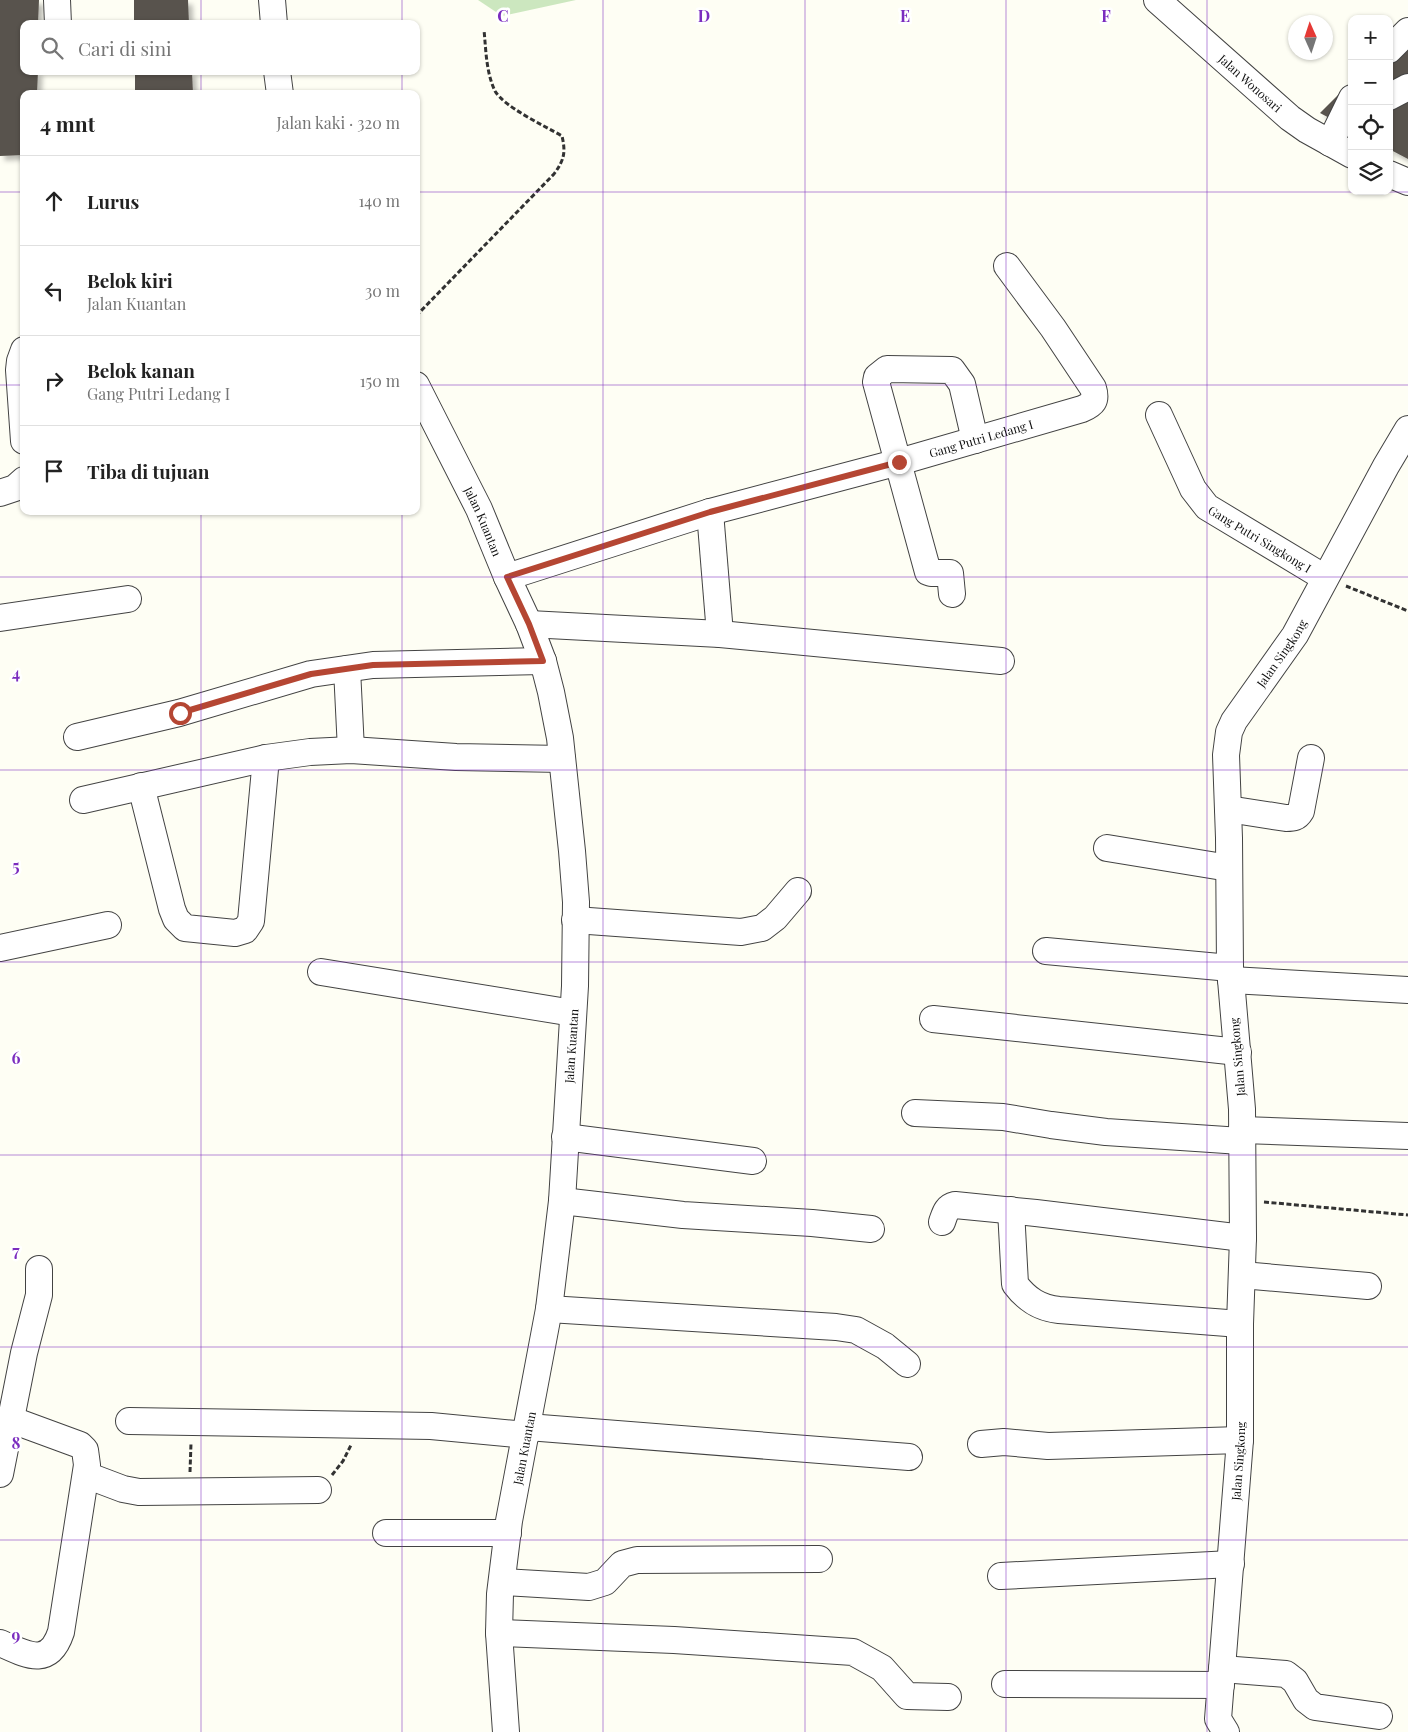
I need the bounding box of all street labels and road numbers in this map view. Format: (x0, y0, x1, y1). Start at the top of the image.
street label: Jalan Wonosari (1215, 50, 1286, 116)
street label: Gang Putri Ledang I (927, 416, 1035, 461)
street label: Jalan Kuantan (460, 483, 506, 559)
street label: Gang Putri Singkong I (1205, 502, 1314, 576)
street label: Jalan Singkong (1252, 616, 1310, 691)
street label: Jalan Kuantan (560, 1008, 582, 1085)
street label: Jalan Singkong (1226, 1016, 1248, 1098)
street label: Jalan Kuantan (509, 1410, 539, 1487)
street label: Jalan Singkong (1227, 1421, 1248, 1502)

